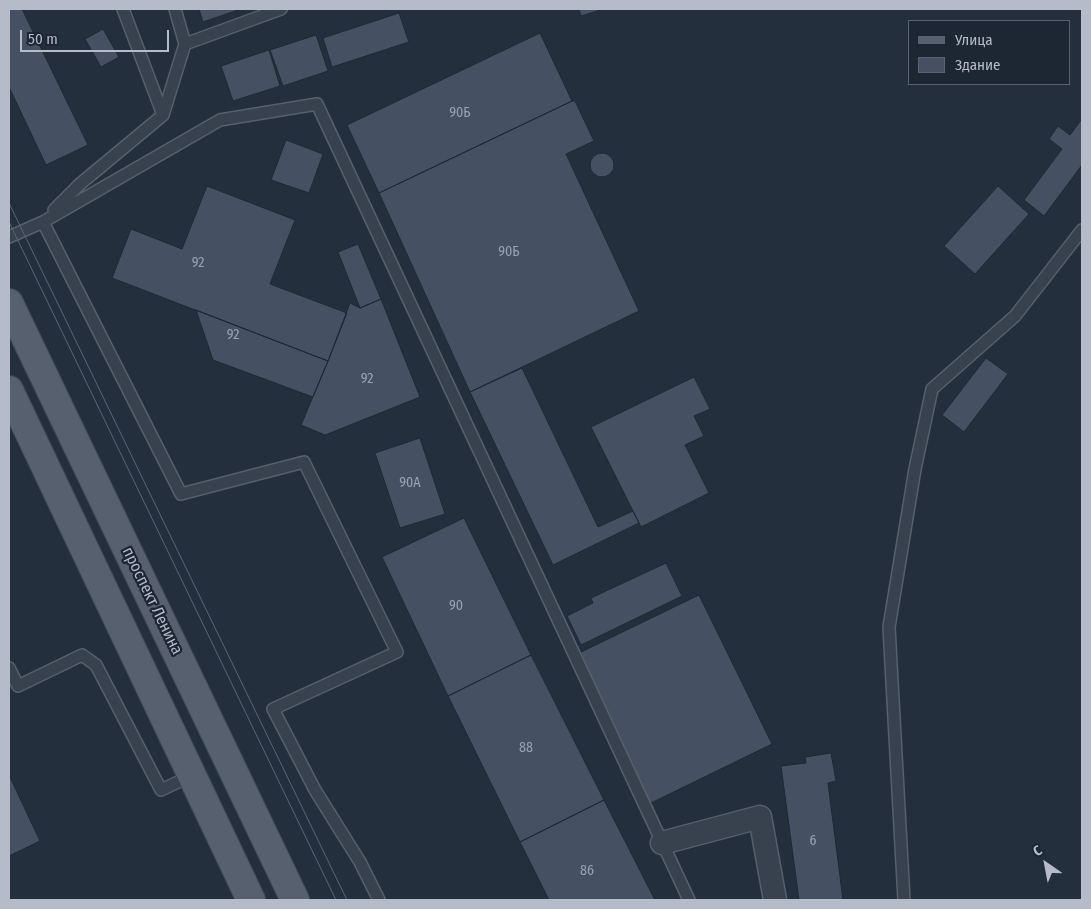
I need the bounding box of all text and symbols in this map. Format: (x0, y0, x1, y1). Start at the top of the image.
scale bar (22, 20, 171, 52)
legend (908, 20, 1071, 85)
text: 50 m (28, 30, 58, 48)
text: Улица (955, 31, 993, 49)
text: Здание (955, 56, 1001, 74)
house number: 90Б (449, 105, 471, 121)
house number: 90Б (498, 244, 520, 260)
house number: 92 (192, 255, 204, 271)
house number: 92 (227, 327, 239, 343)
house number: 92 (361, 371, 373, 387)
house number: 90А (399, 475, 421, 491)
street label: проспект Ленина (118, 544, 186, 658)
house number: 90 (449, 598, 463, 614)
house number: 88 (519, 740, 533, 756)
house number: 6 (810, 833, 816, 849)
north arrow (1021, 839, 1071, 889)
text: С (1030, 842, 1045, 860)
house number: 86 (580, 863, 594, 879)

